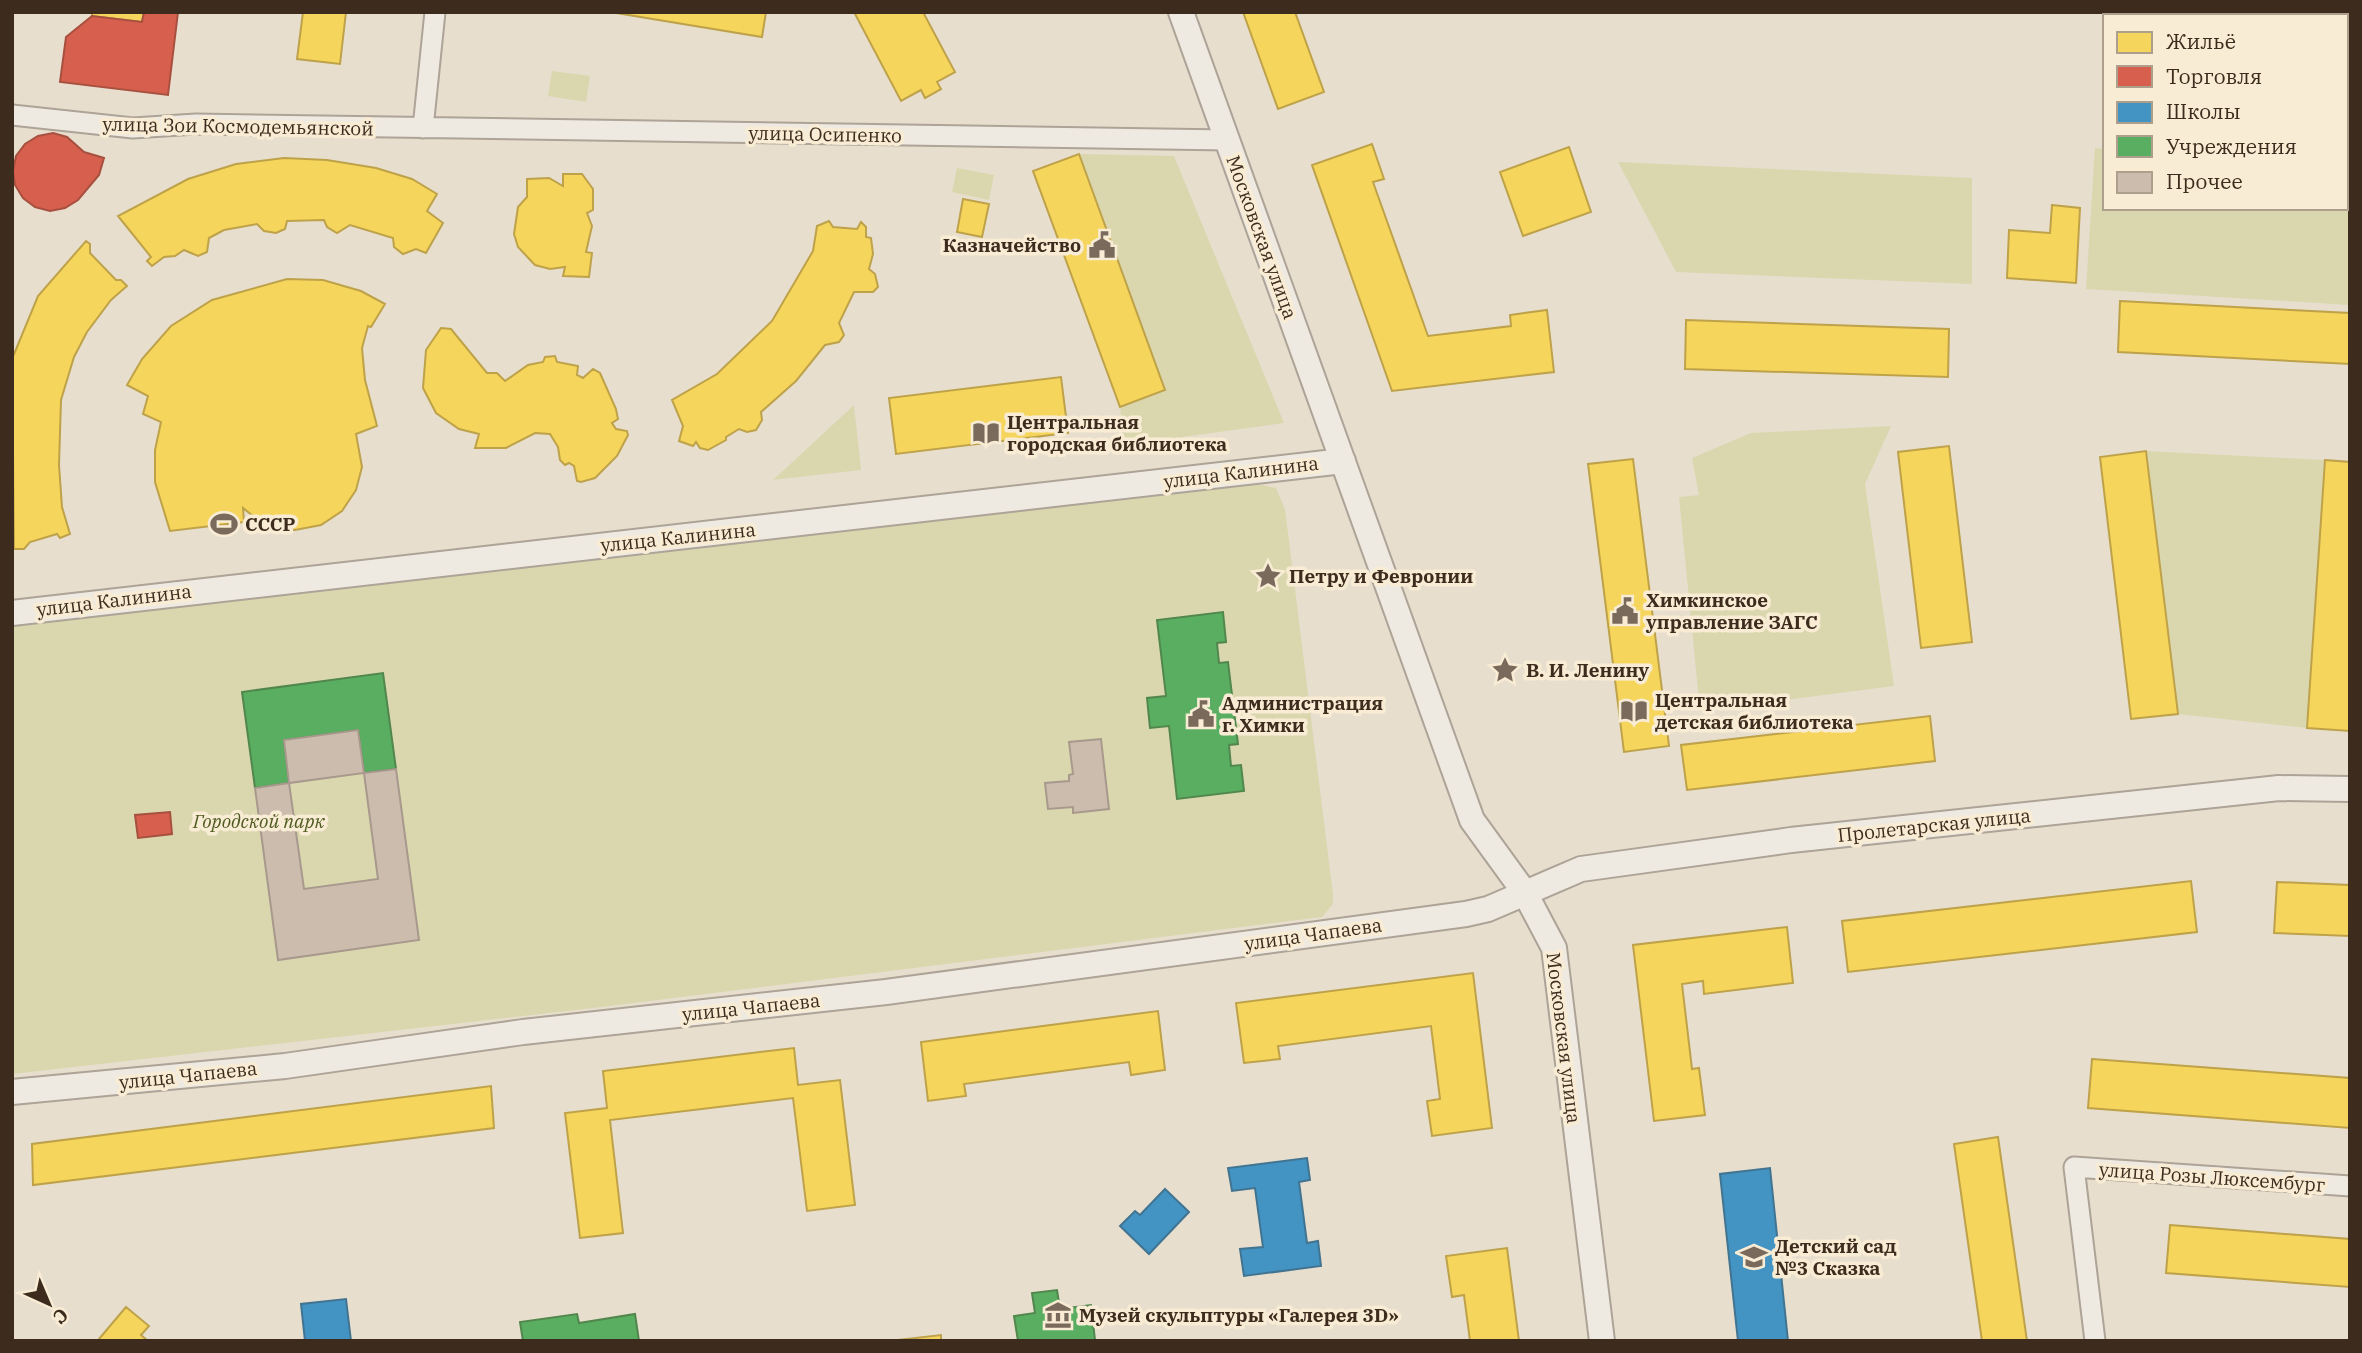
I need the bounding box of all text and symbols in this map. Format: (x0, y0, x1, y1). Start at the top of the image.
legend (2103, 14, 2348, 210)
text: Жильё (2166, 27, 2236, 55)
text: Торговля (2166, 62, 2262, 90)
text: Школы (2166, 97, 2241, 125)
street label: улица Зои Космодемьянской (102, 112, 374, 140)
street label: улица Осипенко (748, 121, 902, 147)
text: Учреждения (2166, 132, 2297, 160)
street label: Московская улица (1221, 152, 1303, 322)
text: Прочее (2166, 167, 2243, 195)
public building icon: Казначейство (1087, 230, 1117, 260)
place label: Казначейство (943, 233, 1081, 257)
place label: Центральная городская библиотека (1007, 410, 1227, 456)
library icon: Центральная городская библиотека (971, 418, 1001, 448)
street label: улица Калинина (1162, 451, 1320, 493)
sports icon: СССР (209, 509, 239, 539)
place label: СССР (245, 512, 295, 536)
street label: улица Калинина (599, 517, 757, 557)
place icon: Петру и Февронии (1253, 561, 1283, 591)
place label: Петру и Февронии (1289, 564, 1473, 588)
street label: улица Калинина (35, 579, 193, 621)
place label: Химкинское управление ЗАГС (1645, 588, 1818, 634)
public building icon: Химкинское управление ЗАГС (1610, 596, 1640, 626)
place icon: В. И. Ленину (1490, 655, 1520, 685)
place label: В. И. Ленину (1526, 658, 1649, 682)
place label: Центральная детская библиотека (1655, 688, 1854, 734)
place label: Администрация г. Химки (1222, 691, 1383, 737)
library icon: Центральная детская библиотека (1619, 696, 1649, 726)
public building icon: Администрация г. Химки (1186, 699, 1216, 729)
street label: Пролетарская улица (1836, 803, 2032, 847)
park label: Городской парк (192, 809, 326, 833)
street label: улица Чапаева (1243, 912, 1383, 956)
street label: Московская улица (1542, 951, 1586, 1125)
street label: улица Чапаева (681, 988, 821, 1026)
street label: улица Чапаева (118, 1056, 258, 1094)
street label: улица Розы Люксембург (2098, 1157, 2326, 1197)
place label: Детский сад №3 Сказка (1775, 1234, 1897, 1280)
school or university icon: Детский сад №3 Сказка (1739, 1242, 1769, 1272)
north arrow (14, 1269, 84, 1339)
museum icon: Музей скульптуры «Галерея 3D» (1043, 1300, 1073, 1330)
text: С (48, 1303, 74, 1329)
place label: Музей скульптуры «Галерея 3D» (1079, 1303, 1399, 1327)

